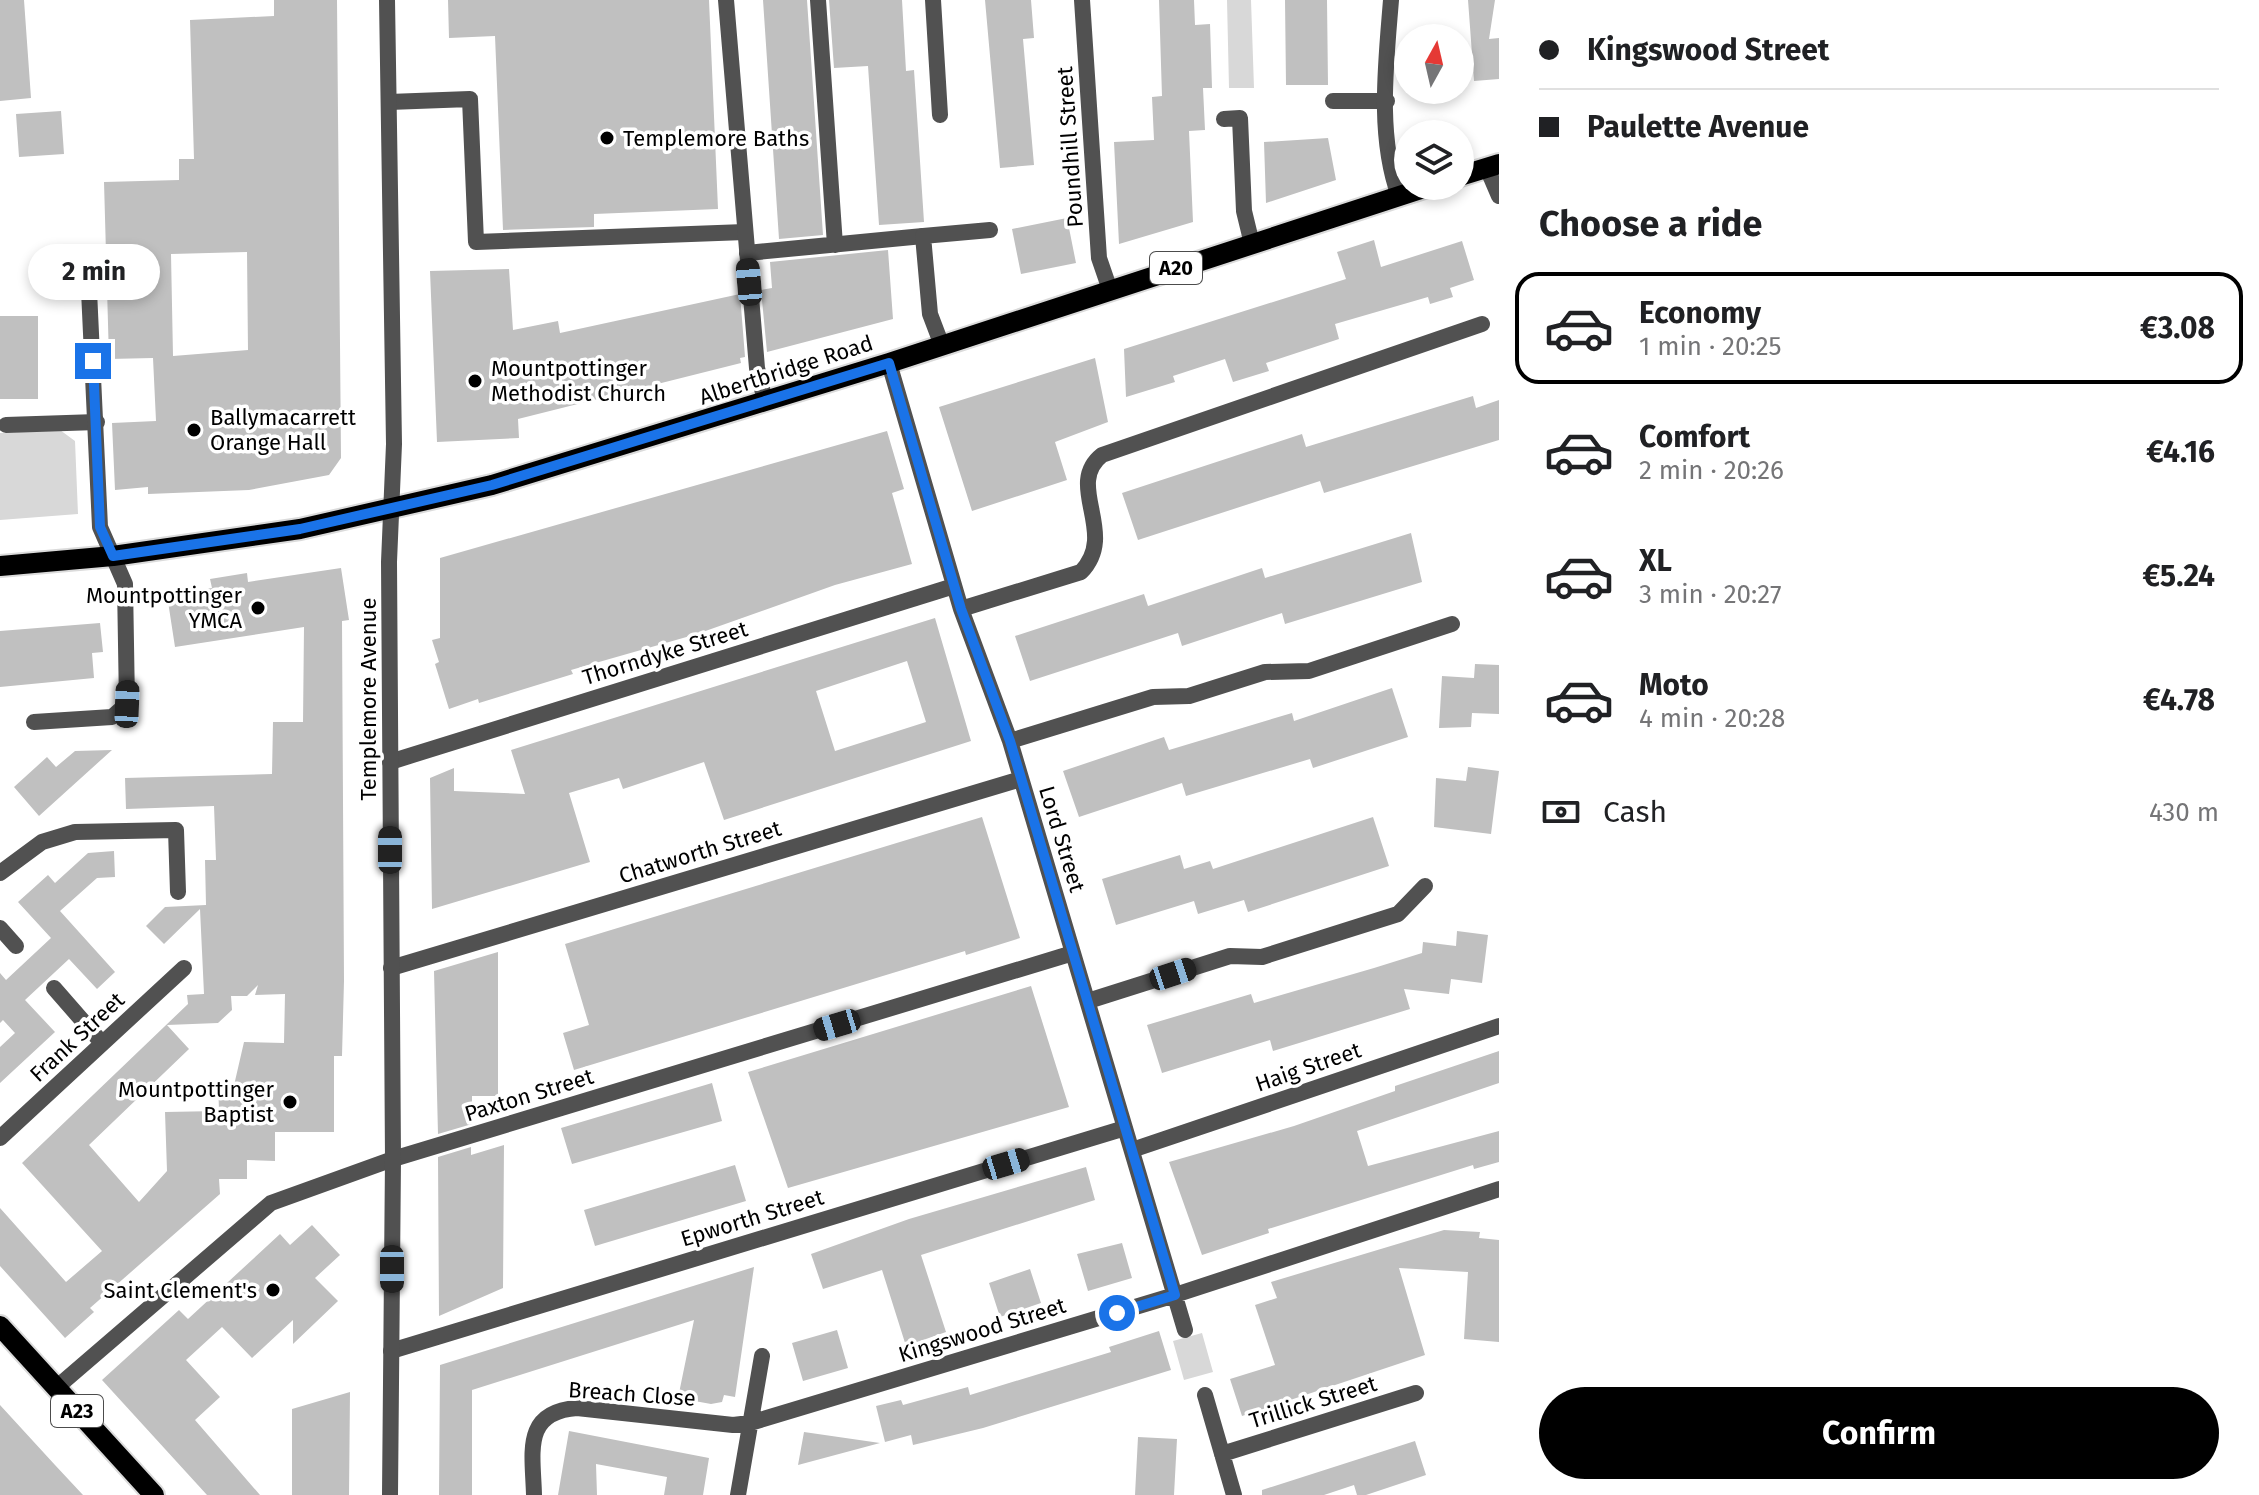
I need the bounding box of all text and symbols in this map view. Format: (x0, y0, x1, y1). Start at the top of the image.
north arrow (1394, 24, 1474, 104)
map controls (1394, 24, 1474, 200)
text: Kingswood Street (1587, 32, 1829, 68)
street label: Poundhill Street (1051, 66, 1089, 228)
text: Paulette Avenue (1587, 109, 1809, 145)
button: layers (1394, 120, 1474, 200)
place label: Templemore Baths (623, 125, 809, 152)
marker: Templemore Baths (598, 129, 616, 147)
text: Choose a ride (1539, 202, 1762, 246)
callout: 2 min (27, 245, 159, 301)
road number: A20 (1150, 252, 1202, 284)
text: 2 min (62, 256, 126, 287)
car (735, 257, 763, 307)
icon: car (1543, 292, 1615, 364)
text: Economy (1639, 295, 1761, 331)
text: €3.08 (2140, 310, 2215, 346)
street label: Albertbridge Road (696, 329, 876, 411)
text: 1 min · 20:25 (1639, 331, 1782, 362)
route end (75, 343, 111, 379)
place label: Mountpottinger Methodist Church (491, 355, 666, 407)
marker: Mountpottinger Methodist Church (466, 372, 484, 390)
place label: Ballymacarrett Orange Hall (210, 404, 356, 456)
icon: car (1543, 416, 1615, 488)
text: Comfort (1639, 419, 1750, 455)
marker: Ballymacarrett Orange Hall (185, 421, 203, 439)
text: €4.16 (2146, 434, 2215, 470)
text: 2 min · 20:26 (1639, 455, 1784, 486)
icon: car (1543, 540, 1615, 612)
text: XL (1639, 543, 1672, 579)
text: €5.24 (2142, 558, 2215, 594)
text: 3 min · 20:27 (1639, 579, 1782, 610)
place label: Mountpottinger YMCA (86, 582, 242, 634)
street label: Templemore Avenue (355, 598, 382, 800)
marker: Mountpottinger YMCA (249, 599, 267, 617)
street label: Thorndyke Street (579, 615, 751, 691)
icon: car (1543, 664, 1615, 736)
text: Moto (1639, 667, 1709, 703)
car (114, 680, 140, 728)
text: €4.78 (2143, 682, 2215, 718)
text: 4 min · 20:28 (1639, 703, 1785, 734)
street label: Lord Street (1033, 783, 1091, 895)
icon: cash (1539, 790, 1583, 834)
text: Cash (1603, 794, 1667, 830)
text: 430 m (2149, 797, 2219, 828)
street label: Chatworth Street (616, 814, 785, 890)
car (378, 826, 402, 874)
car (1146, 955, 1200, 993)
street label: Frank Street (24, 986, 130, 1088)
car (811, 1007, 863, 1043)
street label: Haig Street (1252, 1036, 1364, 1098)
street label: Paxton Street (461, 1063, 597, 1127)
place label: Mountpottinger Baptist (118, 1076, 274, 1128)
marker: Mountpottinger Baptist (281, 1093, 299, 1111)
car (980, 1146, 1032, 1182)
street label: Epworth Street (677, 1183, 827, 1253)
car (380, 1245, 404, 1293)
place label: Saint Clement's (104, 1277, 257, 1304)
marker: Saint Clement's (264, 1281, 282, 1299)
street label: Kingswood Street (895, 1292, 1069, 1368)
route start (1099, 1295, 1135, 1331)
street label: Trillick Street (1246, 1370, 1380, 1434)
street label: Breach Close (567, 1376, 697, 1412)
button: Confirm (1539, 1387, 2219, 1479)
road number: A23 (51, 1395, 103, 1427)

